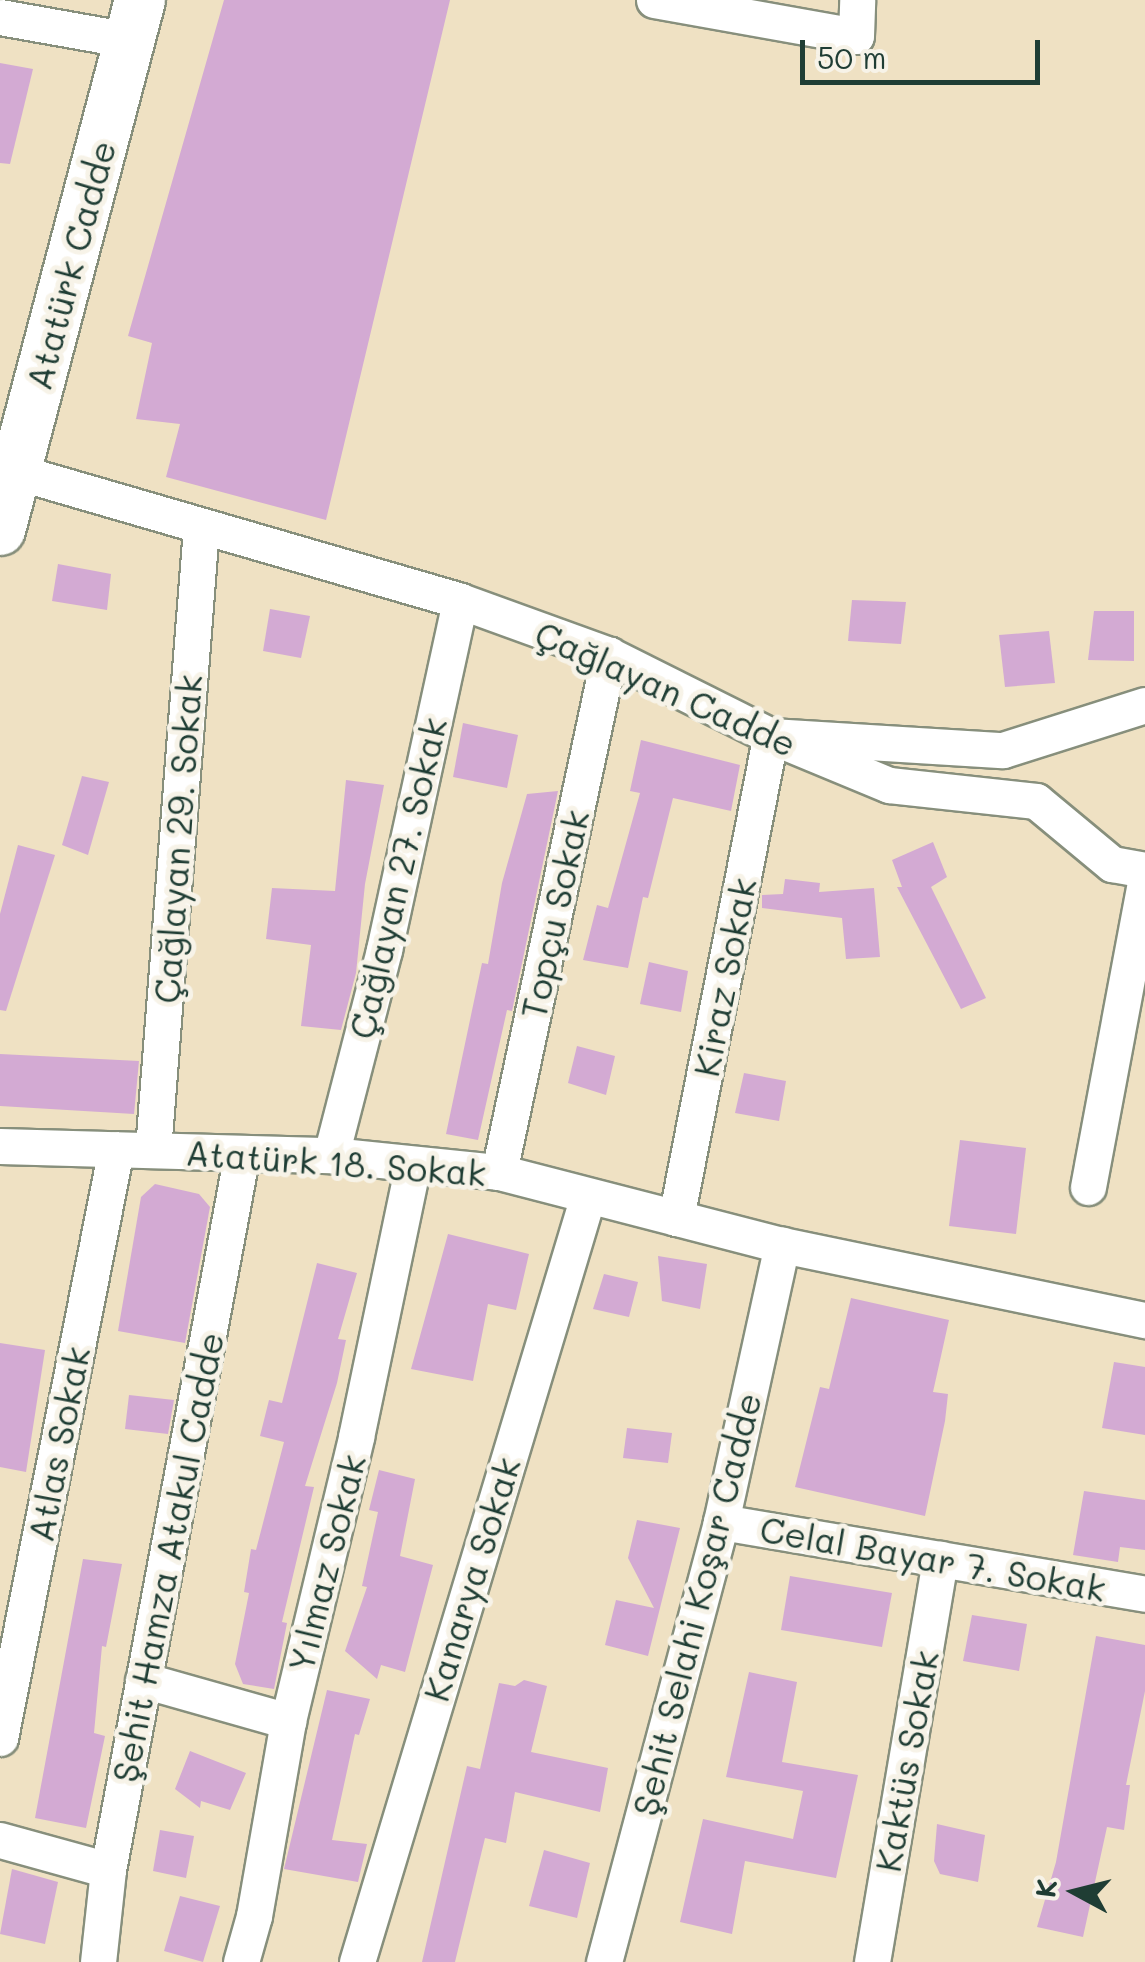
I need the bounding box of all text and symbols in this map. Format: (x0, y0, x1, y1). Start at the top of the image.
scale bar (805, 20, 1045, 82)
text: 50 m (817, 37, 887, 77)
street label: Atatürk Cadde (17, 136, 123, 394)
street label: Çağlayan Cadde (529, 612, 803, 764)
street label: Çağlayan 29. Sokak (145, 673, 209, 1005)
street label: Çağlayan 27. Sokak (340, 713, 454, 1043)
street label: Topçu Sokak (511, 806, 597, 1022)
street label: Kiraz Sokak (684, 874, 764, 1080)
street label: Atatürk 18. Sokak (184, 1131, 488, 1193)
street label: Şehit Hamza Atakul Cadde (103, 1328, 231, 1786)
street label: Atlas Sokak (19, 1343, 97, 1545)
street label: Şehit Selahi Koşar Cadde (623, 1388, 769, 1820)
street label: Yılmaz Sokak (279, 1450, 373, 1676)
street label: Kanarya Sokak (414, 1452, 528, 1706)
street label: Celal Bayar 7. Sokak (757, 1507, 1109, 1609)
street label: Kaktüs Sokak (866, 1647, 946, 1875)
north arrow (1025, 1842, 1125, 1942)
text: K (1026, 1877, 1064, 1900)

